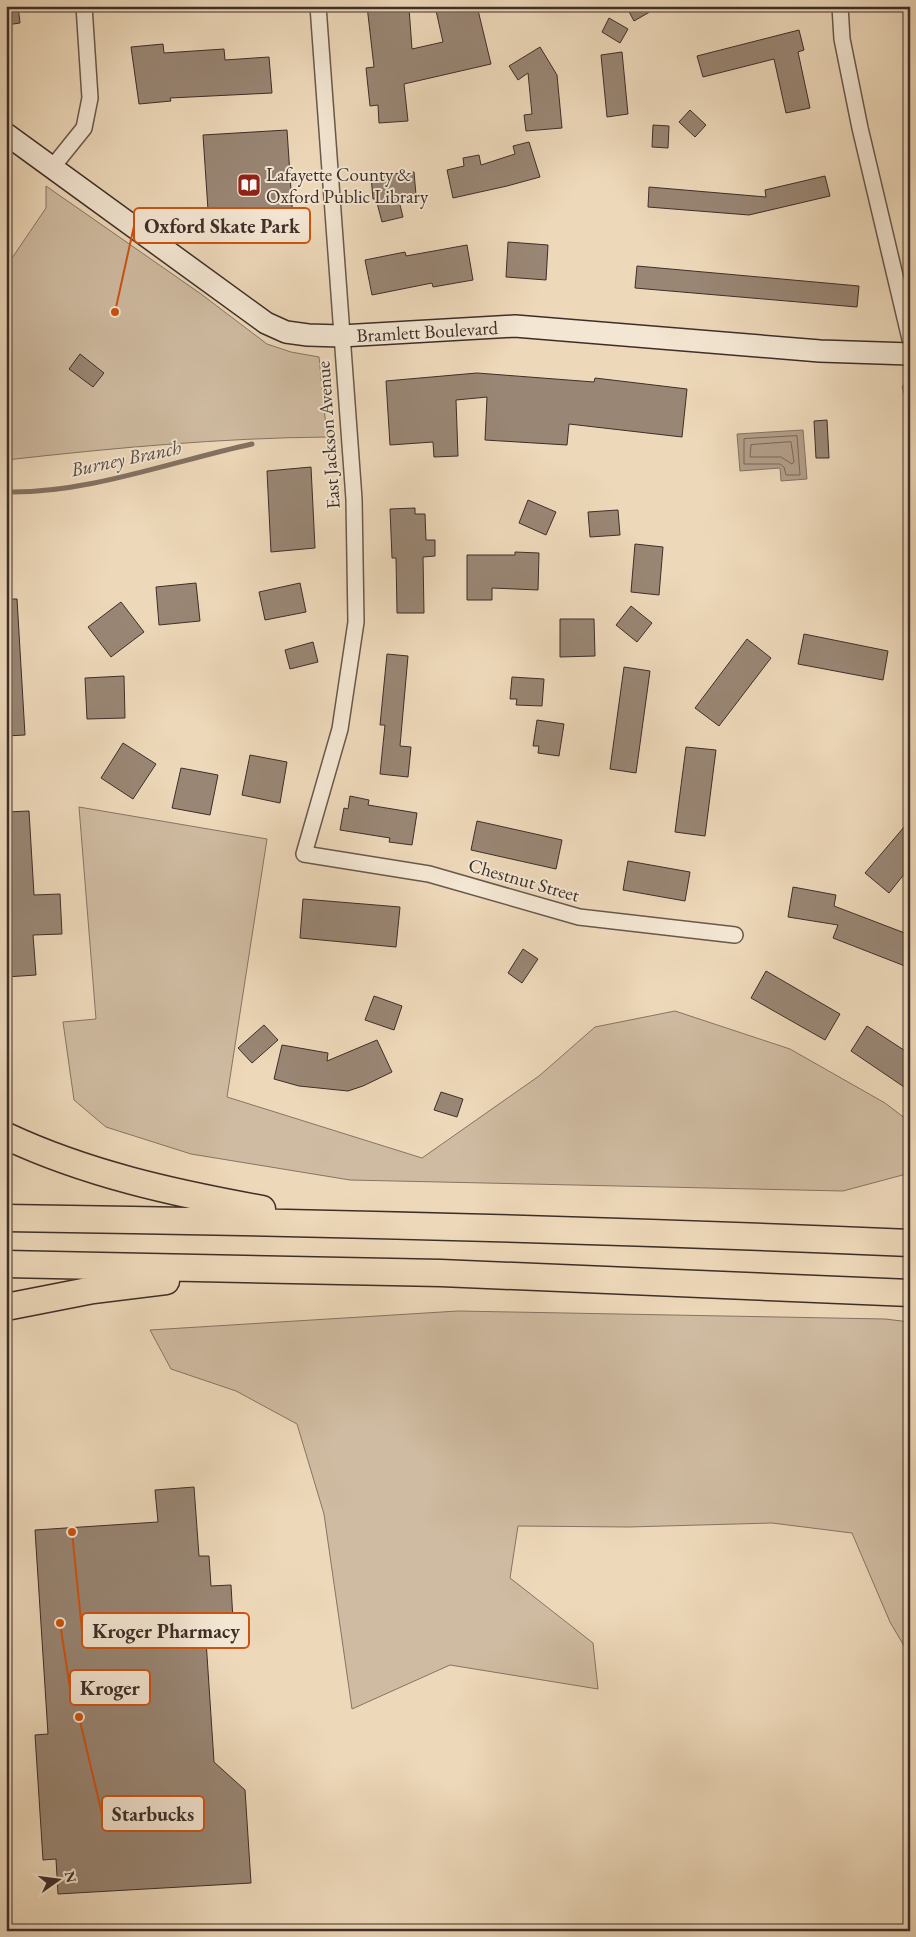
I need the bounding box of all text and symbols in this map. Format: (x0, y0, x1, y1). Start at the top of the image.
place label: Lafayette County & Oxford Public Library (266, 162, 429, 209)
library icon: Lafayette County & Oxford Public Library (236, 172, 262, 198)
callout: Oxford Skate Park (134, 208, 310, 243)
text: Oxford Skate Park (144, 213, 301, 239)
street label: Bramlett Boulevard (356, 314, 499, 348)
street label: East Jackson Avenue (310, 360, 346, 510)
water label: Burney Branch (67, 434, 184, 483)
street label: Chestnut Street (466, 852, 582, 908)
callout: Kroger Pharmacy (82, 1613, 249, 1648)
text: Kroger Pharmacy (92, 1618, 240, 1644)
callout: Kroger (70, 1670, 150, 1705)
text: Kroger (80, 1675, 141, 1701)
callout: Starbucks (102, 1796, 204, 1831)
text: Starbucks (112, 1801, 194, 1827)
north arrow (32, 1854, 82, 1904)
text: N (61, 1869, 81, 1885)

